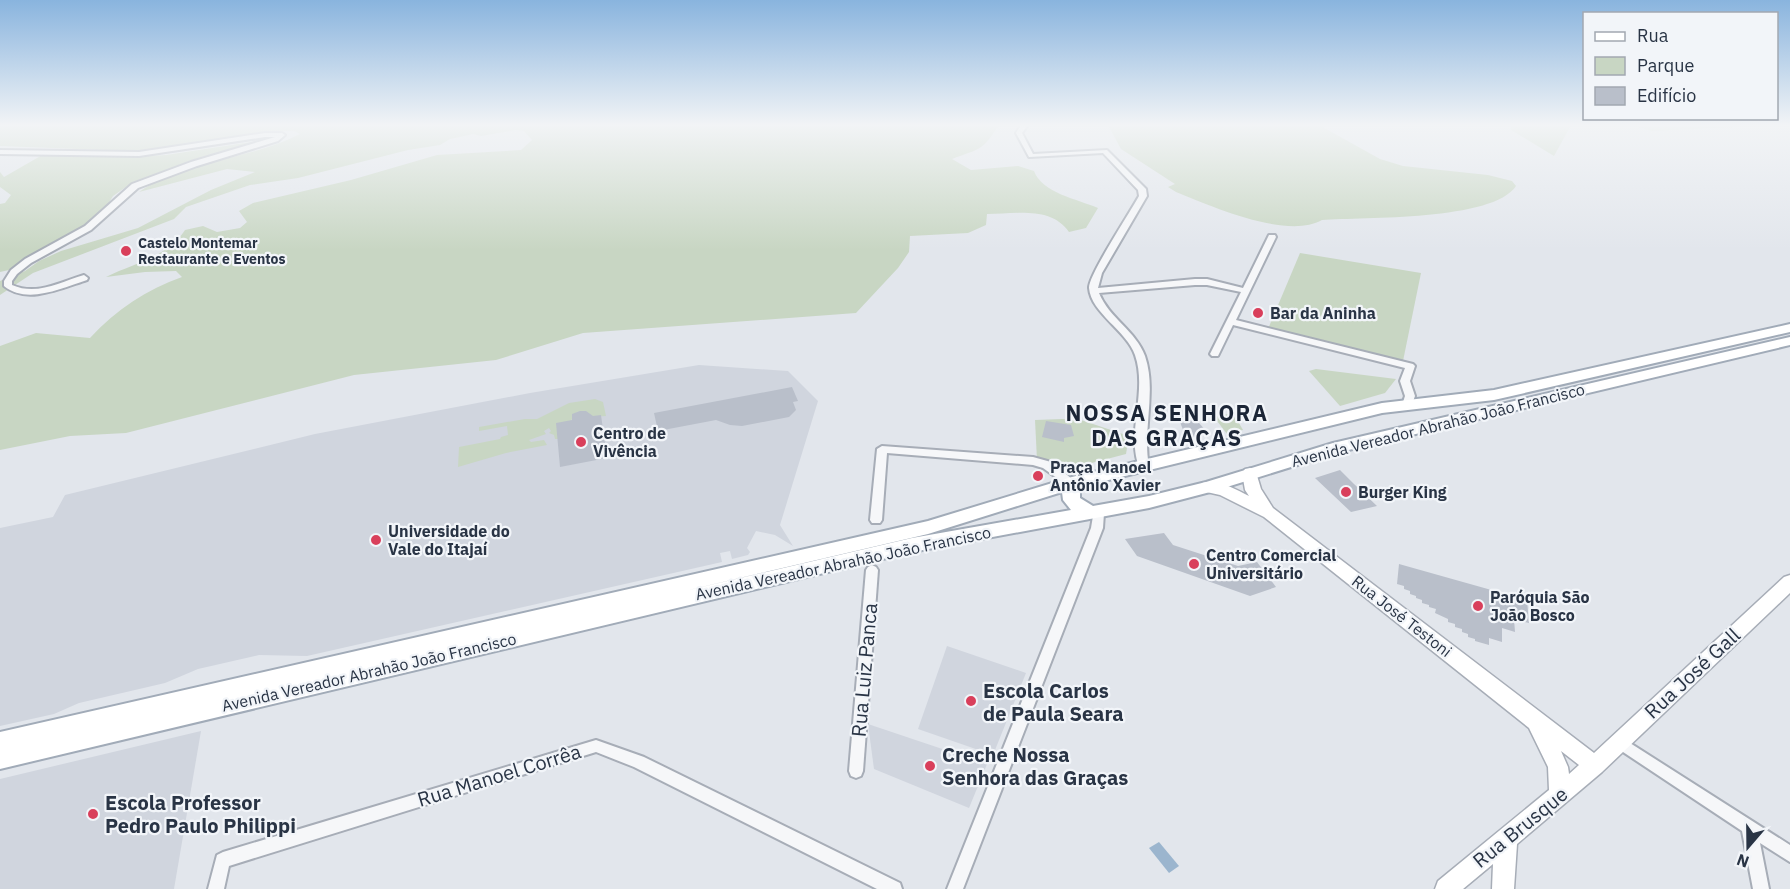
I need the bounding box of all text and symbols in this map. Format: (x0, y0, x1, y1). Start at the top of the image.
legend (1583, 12, 1778, 120)
text: Rua (1637, 24, 1669, 47)
text: Parque (1637, 54, 1695, 77)
text: Edifício (1637, 84, 1696, 107)
place label: Castelo Montemar Restaurante e Eventos (138, 234, 286, 268)
marker: Castelo Montemar Restaurante e Eventos (119, 244, 133, 258)
place label: Bar da Aninha (1270, 303, 1376, 323)
marker: Bar da Aninha (1251, 306, 1265, 320)
street label: Avenida Vereador Abrahão João Francisco (1289, 379, 1587, 471)
district label: NOSSA SENHORA DAS GRAÇAS (1065, 398, 1269, 452)
place label: Centro de Vivência (593, 423, 666, 461)
marker: Centro de Vivência (574, 435, 588, 449)
place label: Praça Manoel Antônio Xavier (1050, 457, 1161, 495)
marker: Praça Manoel Antônio Xavier (1031, 469, 1045, 483)
place label: Burger King (1358, 482, 1447, 502)
marker: Burger King (1339, 485, 1353, 499)
place label: Universidade do Vale do Itajaí (388, 521, 510, 559)
street label: Avenida Vereador Abrahão João Francisco (693, 522, 993, 604)
marker: Universidade do Vale do Itajaí (369, 533, 383, 547)
place label: Centro Comercial Universitário (1206, 545, 1336, 583)
marker: Centro Comercial Universitário (1187, 557, 1201, 571)
street label: Rua José Testoni (1348, 571, 1456, 661)
place label: Paróquia São João Bosco (1490, 587, 1590, 625)
marker: Paróquia São João Bosco (1471, 599, 1485, 613)
street label: Rua Luiz Panca (845, 602, 883, 738)
street label: Rua José Gall (1638, 622, 1746, 724)
street label: Avenida Vereador Abrahão João Francisco (220, 628, 518, 716)
place label: Escola Carlos de Paula Seara (983, 677, 1124, 727)
marker: Escola Carlos de Paula Seara (964, 694, 978, 708)
street label: Rua Manoel Corrêa (414, 737, 585, 813)
place label: Creche Nossa Senhora das Graças (942, 741, 1128, 791)
marker: Creche Nossa Senhora das Graças (923, 759, 937, 773)
street label: Rua Brusque (1467, 780, 1573, 874)
place label: Escola Professor Pedro Paulo Philippi (105, 789, 296, 839)
marker: Escola Professor Pedro Paulo Philippi (86, 807, 100, 821)
north arrow (1718, 817, 1778, 877)
text: N (1734, 850, 1752, 872)

